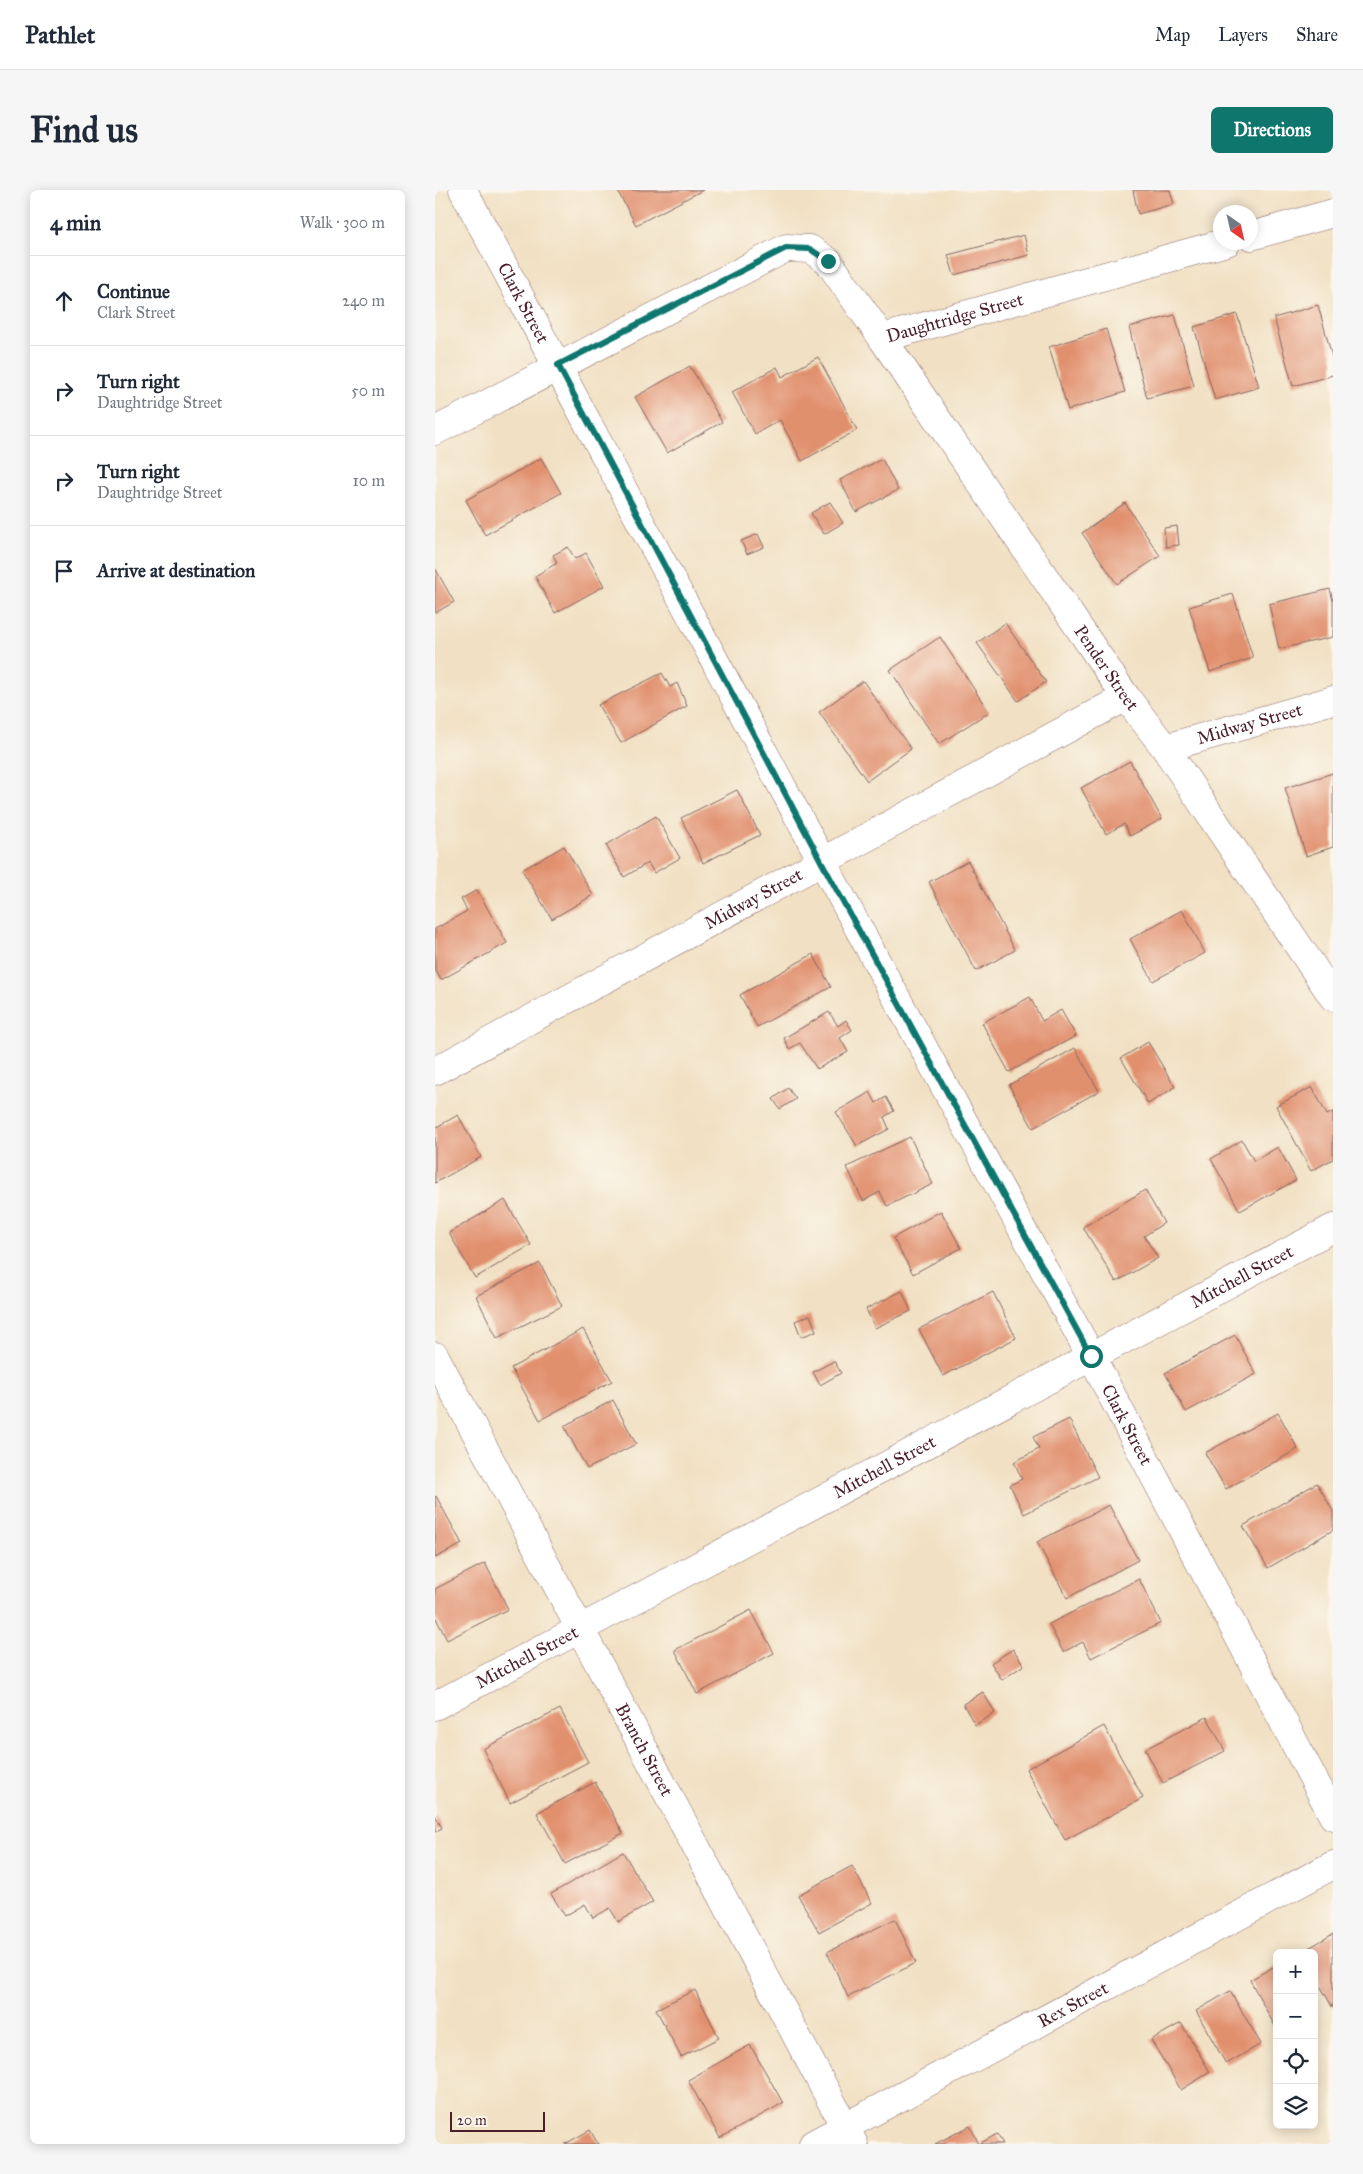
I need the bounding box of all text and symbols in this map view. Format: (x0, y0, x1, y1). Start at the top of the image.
text: Pathlet (25, 20, 95, 50)
text: Map (1155, 24, 1190, 46)
text: Layers (1218, 24, 1268, 46)
text: Share (1296, 24, 1338, 46)
button: Directions (1211, 107, 1333, 153)
text: Find us (30, 109, 138, 152)
north arrow (1213, 205, 1258, 250)
text: 4 min (50, 210, 101, 236)
text: Walk · 300 m (300, 213, 385, 232)
route end (817, 250, 840, 273)
street label: Clark Street (493, 259, 554, 348)
text: Continue (97, 280, 170, 303)
icon: ahead (50, 287, 78, 315)
street label: Daughtridge Street (884, 288, 1026, 347)
text: 240 m (342, 291, 385, 310)
text: Clark Street (97, 303, 176, 322)
text: Turn right (97, 370, 180, 393)
icon: right (50, 377, 78, 405)
text: 50 m (351, 381, 385, 400)
text: Daughtridge Street (97, 393, 223, 412)
text: Turn right (97, 460, 180, 483)
icon: right (50, 467, 78, 495)
text: 10 m (353, 471, 385, 490)
text: Daughtridge Street (97, 483, 223, 502)
icon: arrive (50, 557, 78, 585)
text: Arrive at destination (97, 559, 255, 582)
street label: Pender Street (1069, 621, 1144, 716)
street label: Midway Street (1194, 698, 1305, 749)
street label: Midway Street (700, 863, 807, 934)
street label: Mitchell Street (1187, 1240, 1298, 1313)
route start (1080, 1345, 1103, 1368)
street label: Clark Street (1097, 1380, 1158, 1469)
street label: Mitchell Street (829, 1430, 940, 1503)
street label: Mitchell Street (472, 1621, 583, 1693)
street label: Branch Street (611, 1700, 678, 1801)
map controls (1273, 1949, 1318, 2129)
button: + (1273, 1949, 1318, 1994)
street label: Rex Street (1034, 1976, 1112, 2032)
button: − (1273, 1994, 1318, 2039)
button: locate (1273, 2039, 1318, 2084)
button: layers (1273, 2084, 1318, 2129)
scale bar (450, 2109, 545, 2132)
text: 20 m (457, 2112, 487, 2129)

